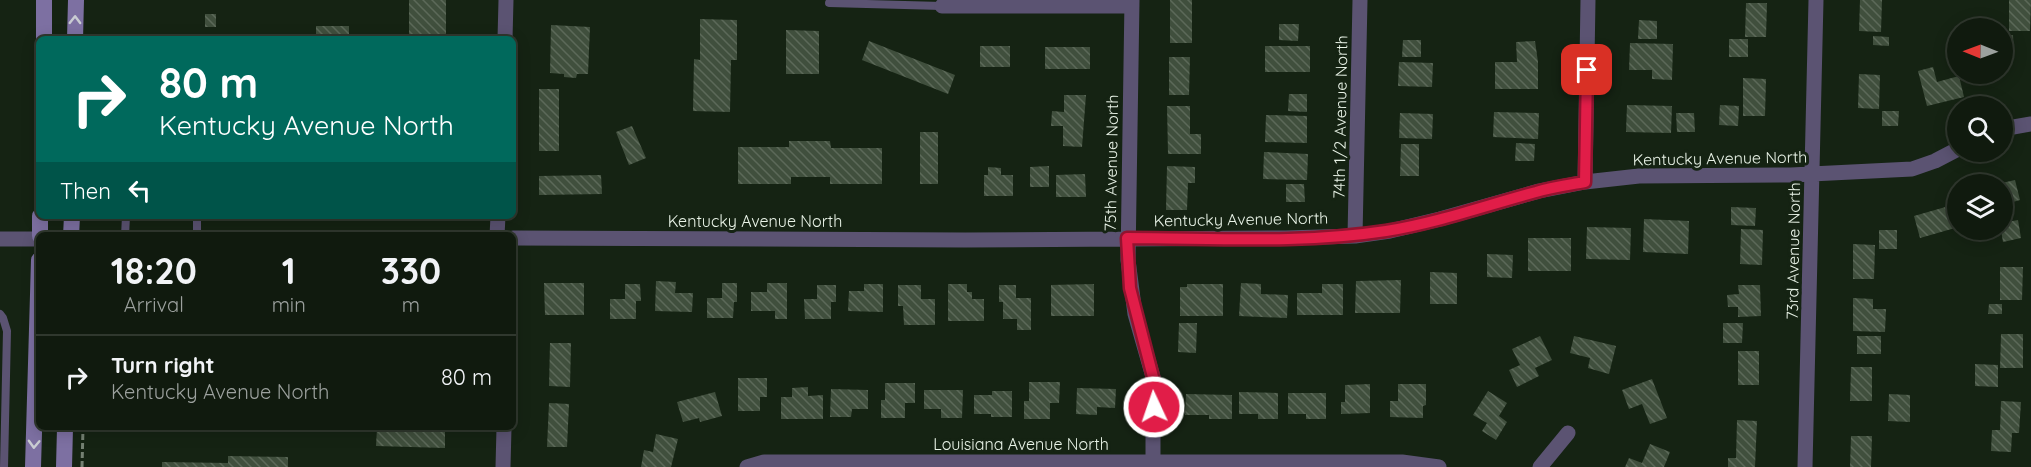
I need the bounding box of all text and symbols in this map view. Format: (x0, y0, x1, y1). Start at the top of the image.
one-way arrow (69, 15, 82, 24)
north arrow (1947, 18, 2013, 84)
map controls (1947, 18, 2013, 240)
street label: 74th 1/2 Avenue North (1329, 35, 1351, 199)
pin (1561, 44, 1612, 95)
icon: arrive (1570, 53, 1603, 86)
text: 80 m (159, 56, 258, 109)
icon: right (60, 60, 138, 138)
street label: 75th Avenue North (1100, 94, 1122, 232)
button: search (1947, 96, 2013, 162)
text: Kentucky Avenue North (159, 108, 454, 142)
street label: Kentucky Avenue North (1633, 146, 1807, 170)
icon: left (123, 174, 156, 207)
button: layers (1947, 174, 2013, 240)
text: Then (60, 177, 111, 205)
street label: 73rd Avenue North (1782, 182, 1804, 320)
street label: Kentucky Avenue North (1154, 207, 1328, 231)
street label: Kentucky Avenue North (668, 211, 842, 231)
text: 18:20 (111, 248, 197, 293)
text: 1 (282, 248, 296, 293)
text: 330 (380, 248, 441, 293)
text: Arrival (124, 292, 184, 317)
text: min (272, 292, 306, 317)
text: m (402, 292, 420, 317)
text: Turn right (111, 351, 215, 379)
icon: right (60, 361, 93, 394)
text: 80 m (441, 363, 492, 391)
position arrow (1122, 375, 1186, 439)
text: Kentucky Avenue North (111, 379, 329, 404)
street label: Louisiana Avenue North (933, 434, 1109, 454)
one-way arrow (28, 440, 40, 449)

